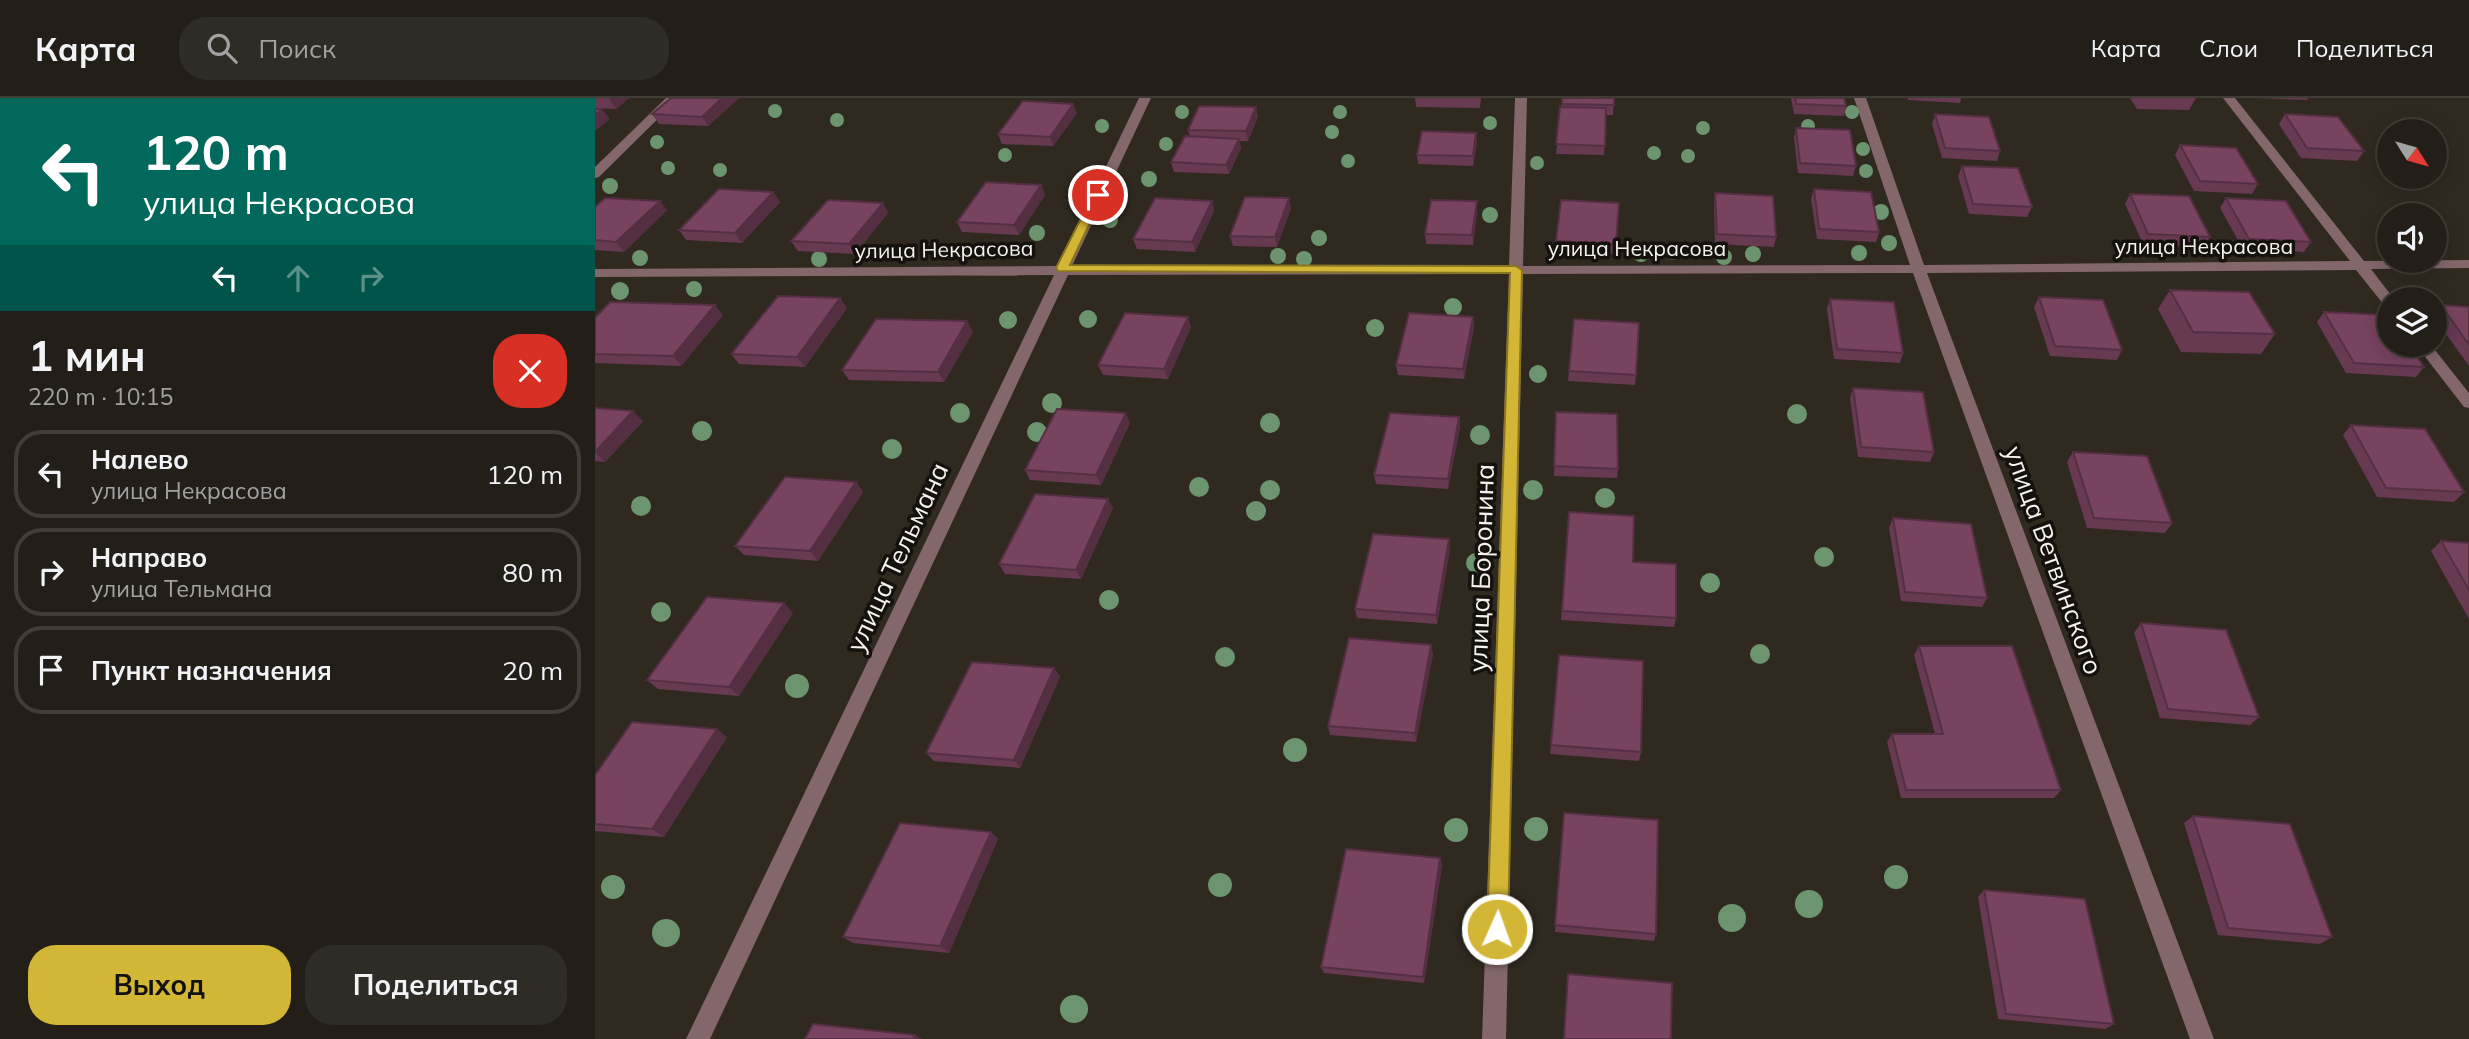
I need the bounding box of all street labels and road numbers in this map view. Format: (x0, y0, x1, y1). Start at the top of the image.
street label: улица Некрасова (2115, 233, 2293, 259)
street label: улица Некрасова (854, 234, 1034, 264)
street label: улица Некрасова (1548, 235, 1726, 261)
street label: улица Ветвинского (1997, 441, 2111, 679)
street label: улица Тельмана (839, 457, 955, 657)
street label: улица Боронина (1461, 463, 1501, 673)

